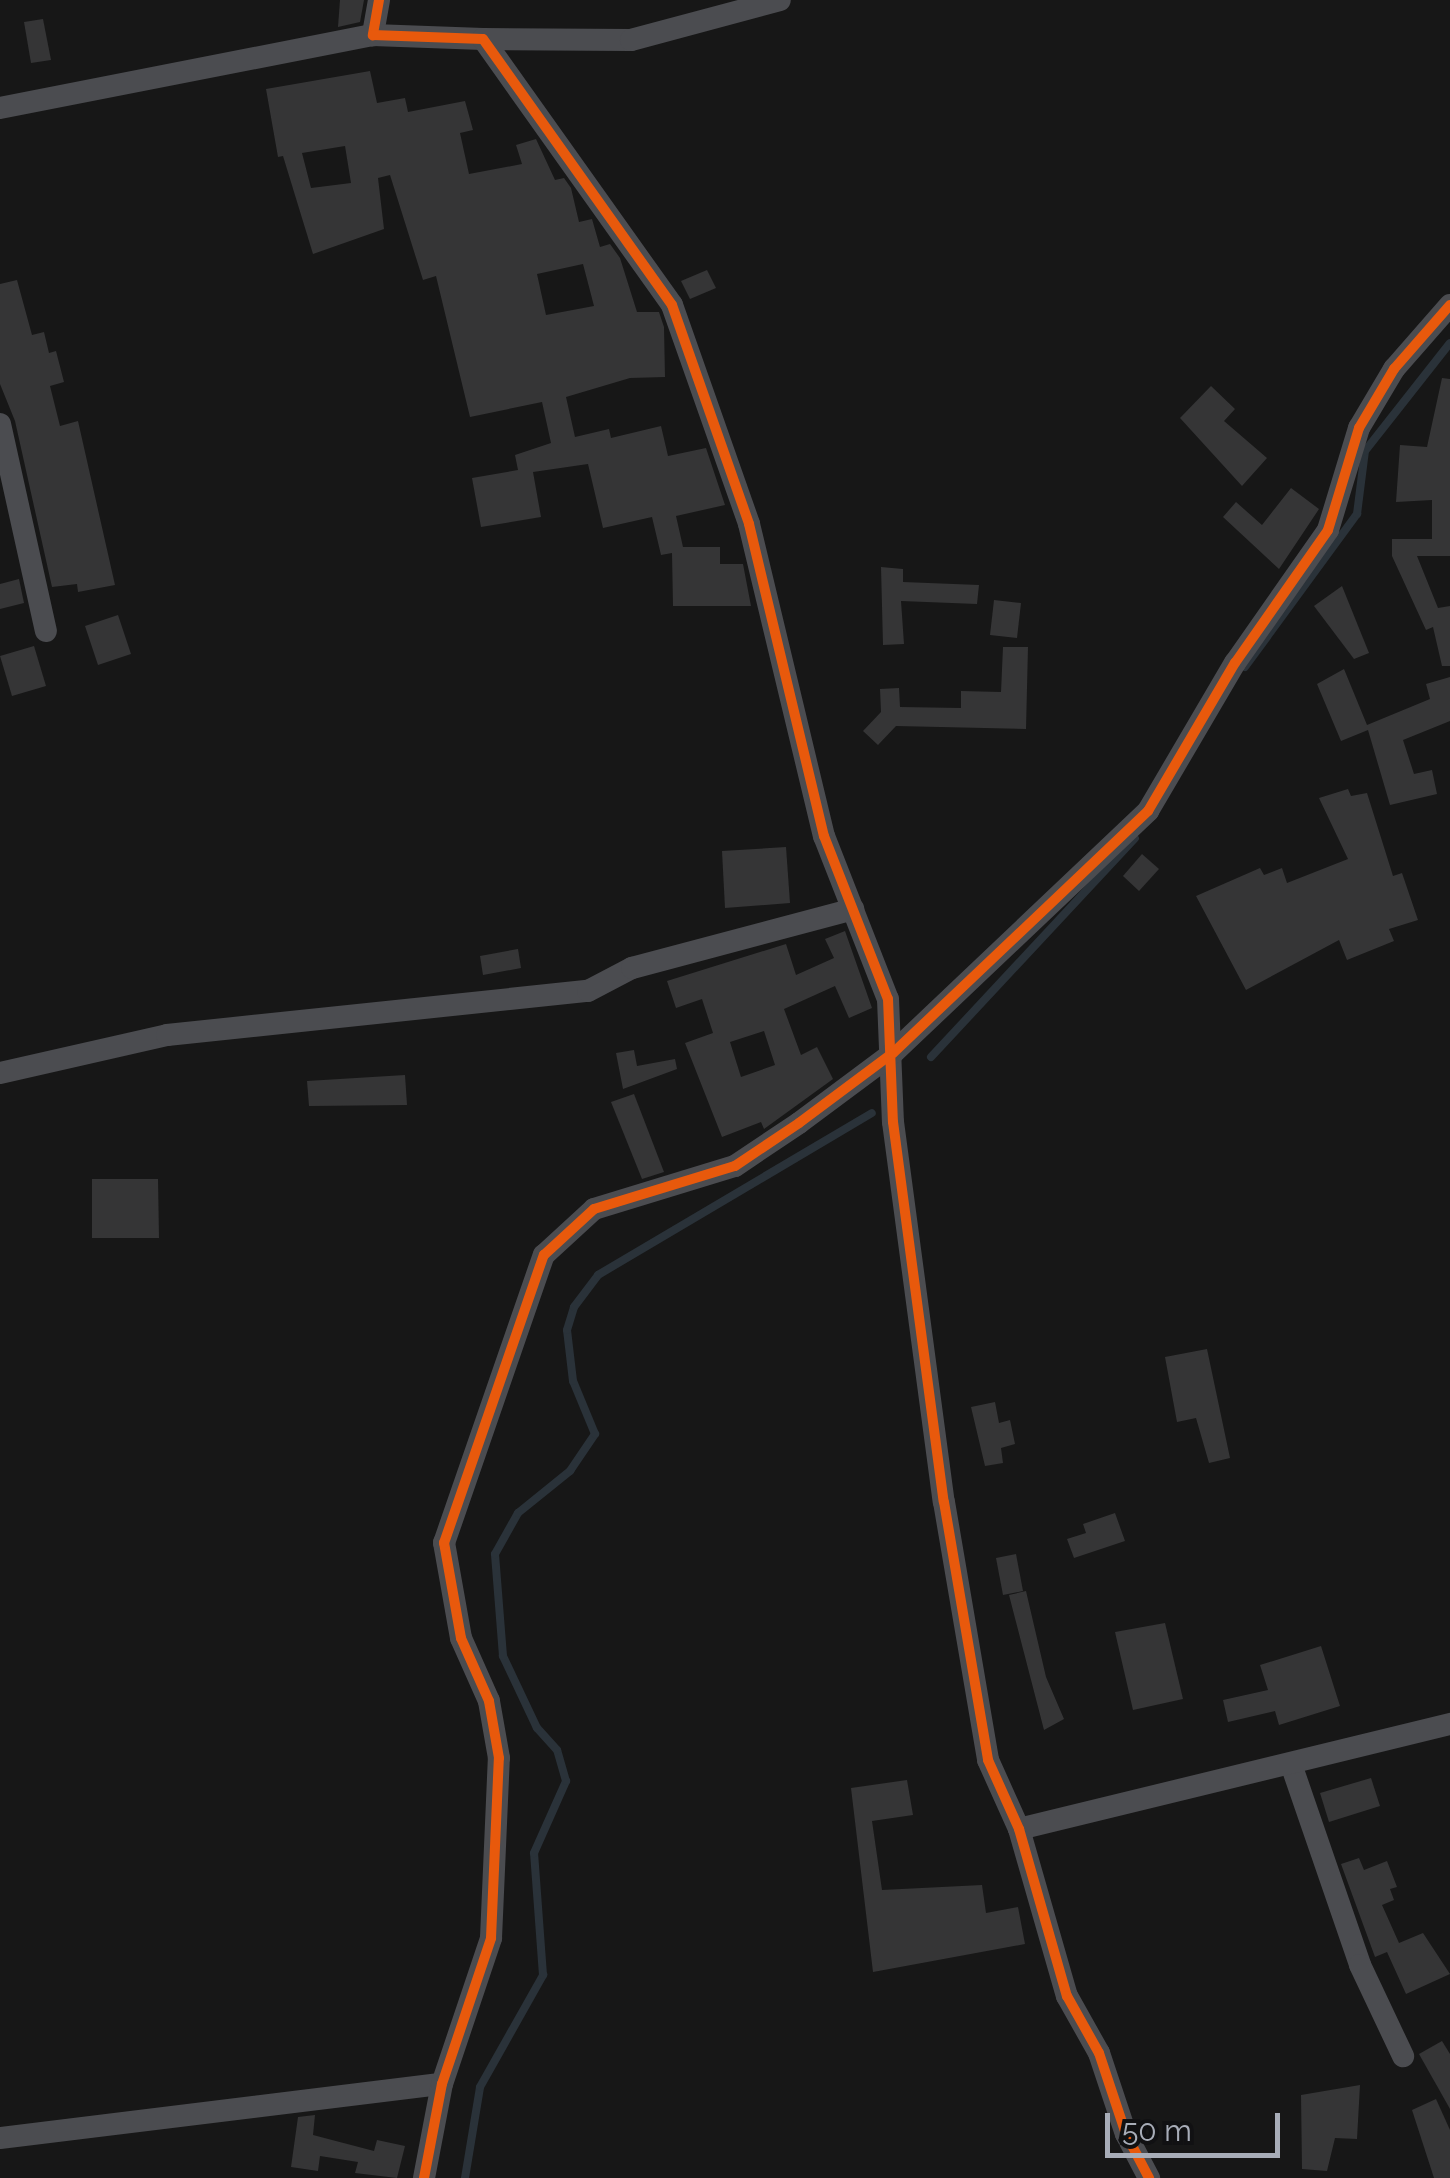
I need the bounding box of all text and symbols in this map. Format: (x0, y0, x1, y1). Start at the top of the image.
scale bar (1110, 2093, 1285, 2155)
text: 50 m (1122, 2113, 1192, 2148)

